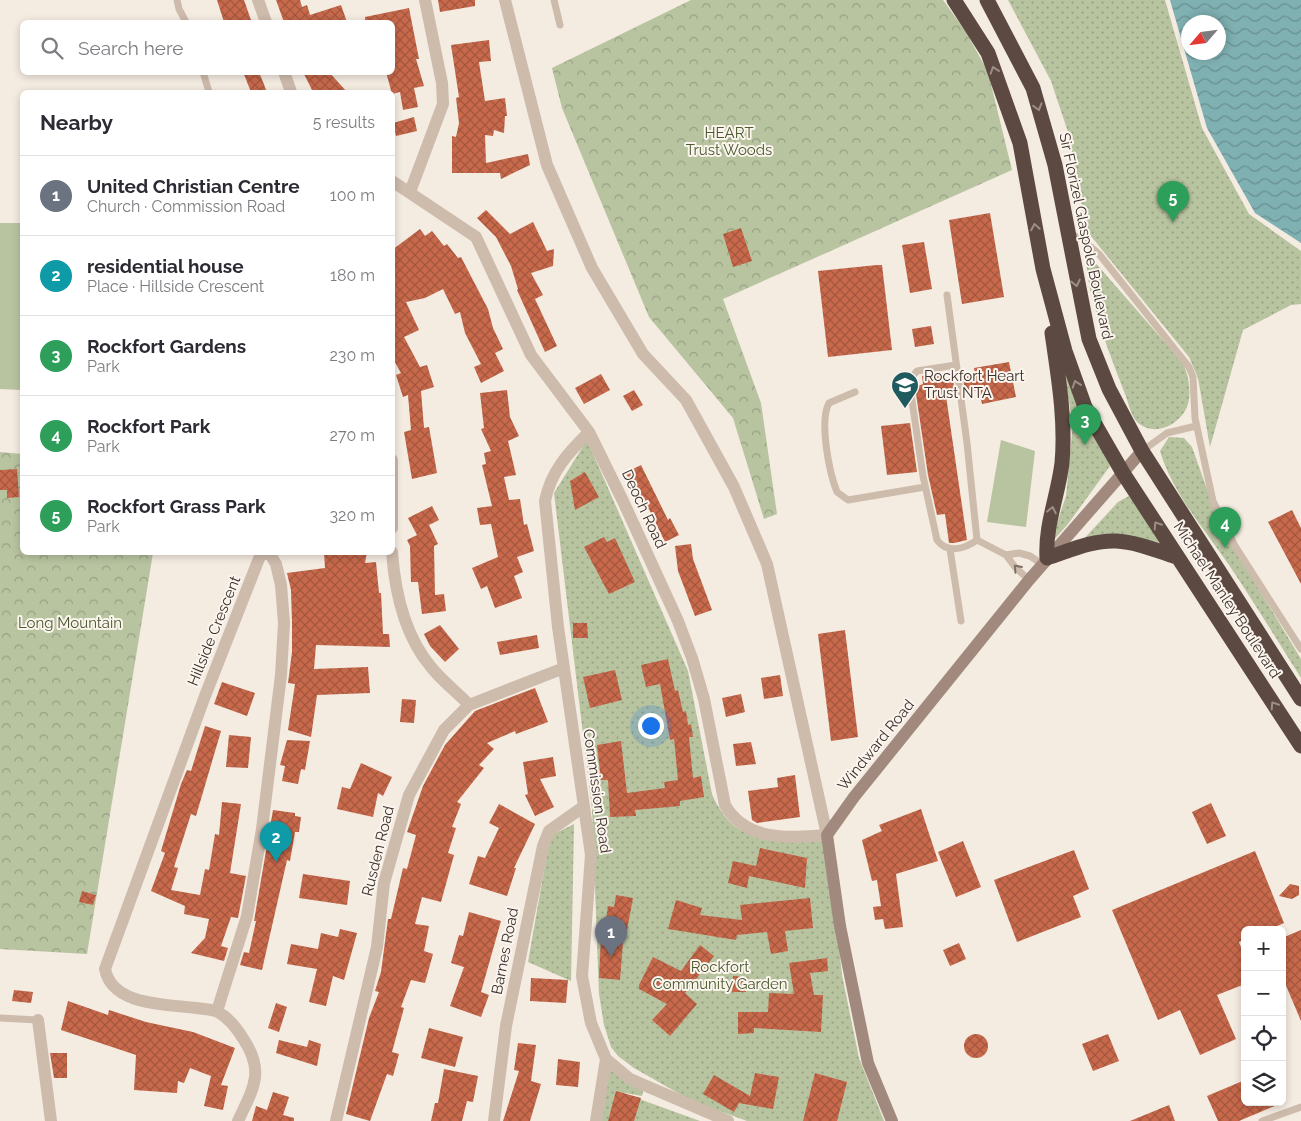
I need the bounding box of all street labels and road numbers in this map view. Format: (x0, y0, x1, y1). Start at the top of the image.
street label: Sir Florizel Glaspole Boulevard (1055, 131, 1117, 341)
street label: Deoch Road (618, 467, 670, 551)
street label: Michael Manley Boulevard (1170, 518, 1284, 682)
street label: Hillside Crescent (184, 573, 244, 689)
street label: Windward Road (834, 696, 918, 794)
street label: Commission Road (579, 728, 615, 854)
street label: Rusden Road (358, 804, 398, 898)
street label: Barnes Road (488, 906, 522, 996)

